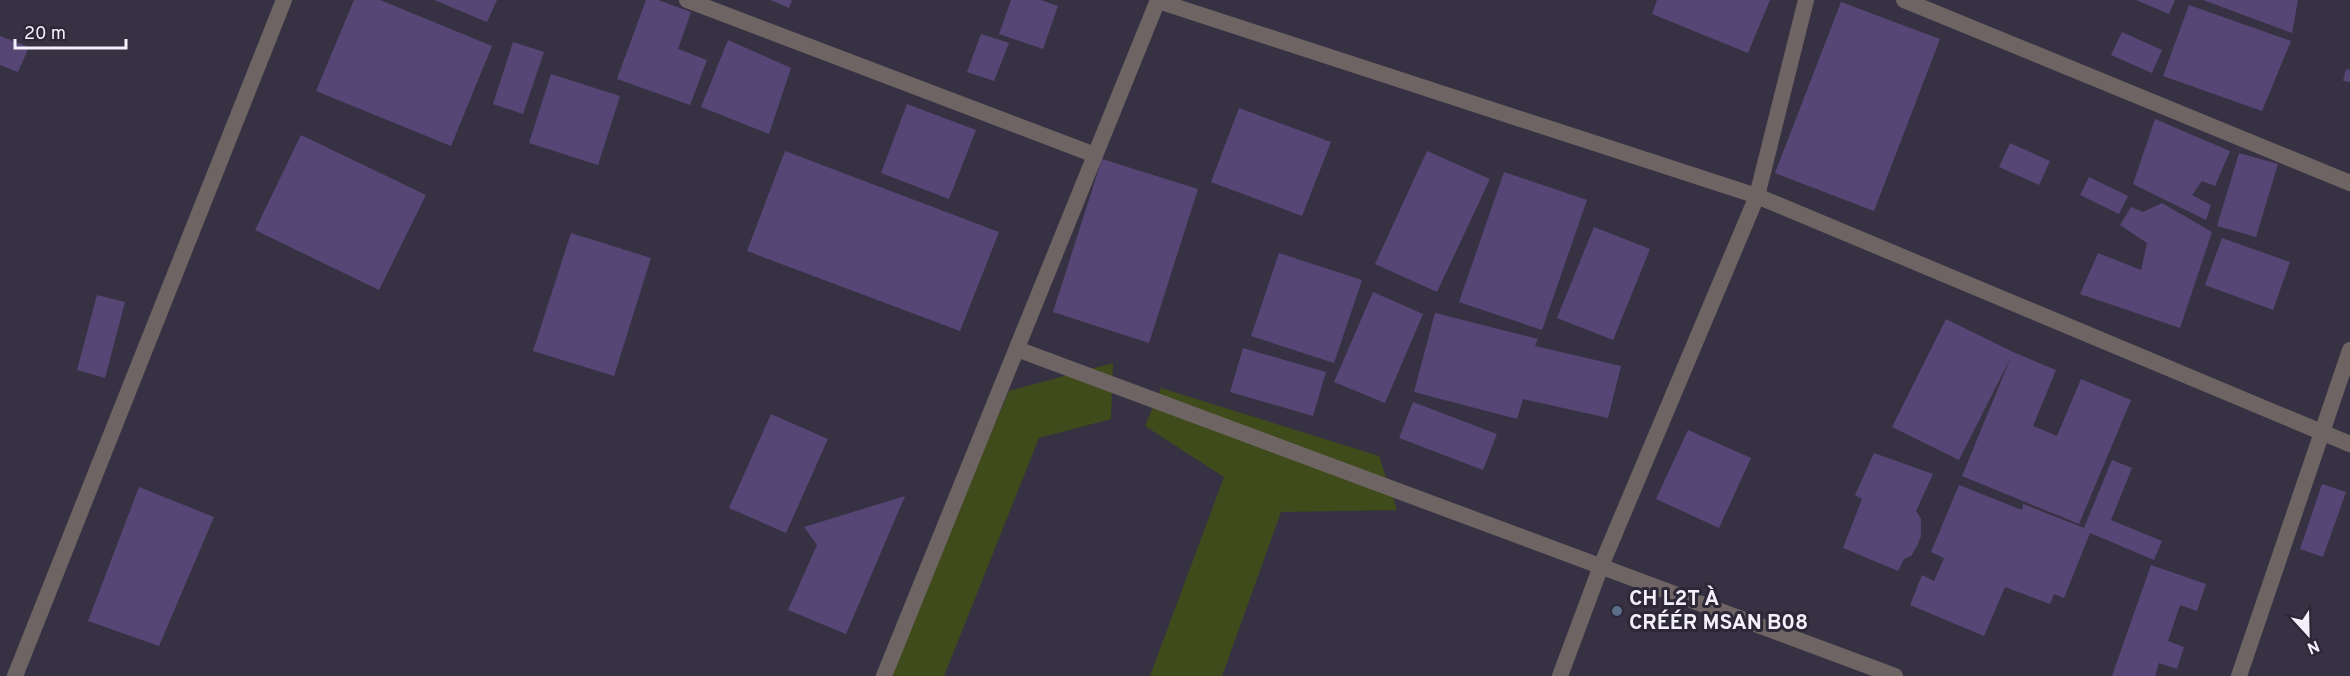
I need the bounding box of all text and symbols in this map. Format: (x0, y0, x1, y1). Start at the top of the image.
scale bar (15, 12, 126, 50)
text: 20 m (24, 23, 66, 46)
place label: CH L2T À CRÉÉR MSAN B08 (1629, 585, 1808, 637)
marker: CH L2T À CRÉÉR MSAN B08 (1610, 604, 1624, 618)
north arrow (2278, 604, 2338, 664)
text: N (2304, 635, 2322, 657)

